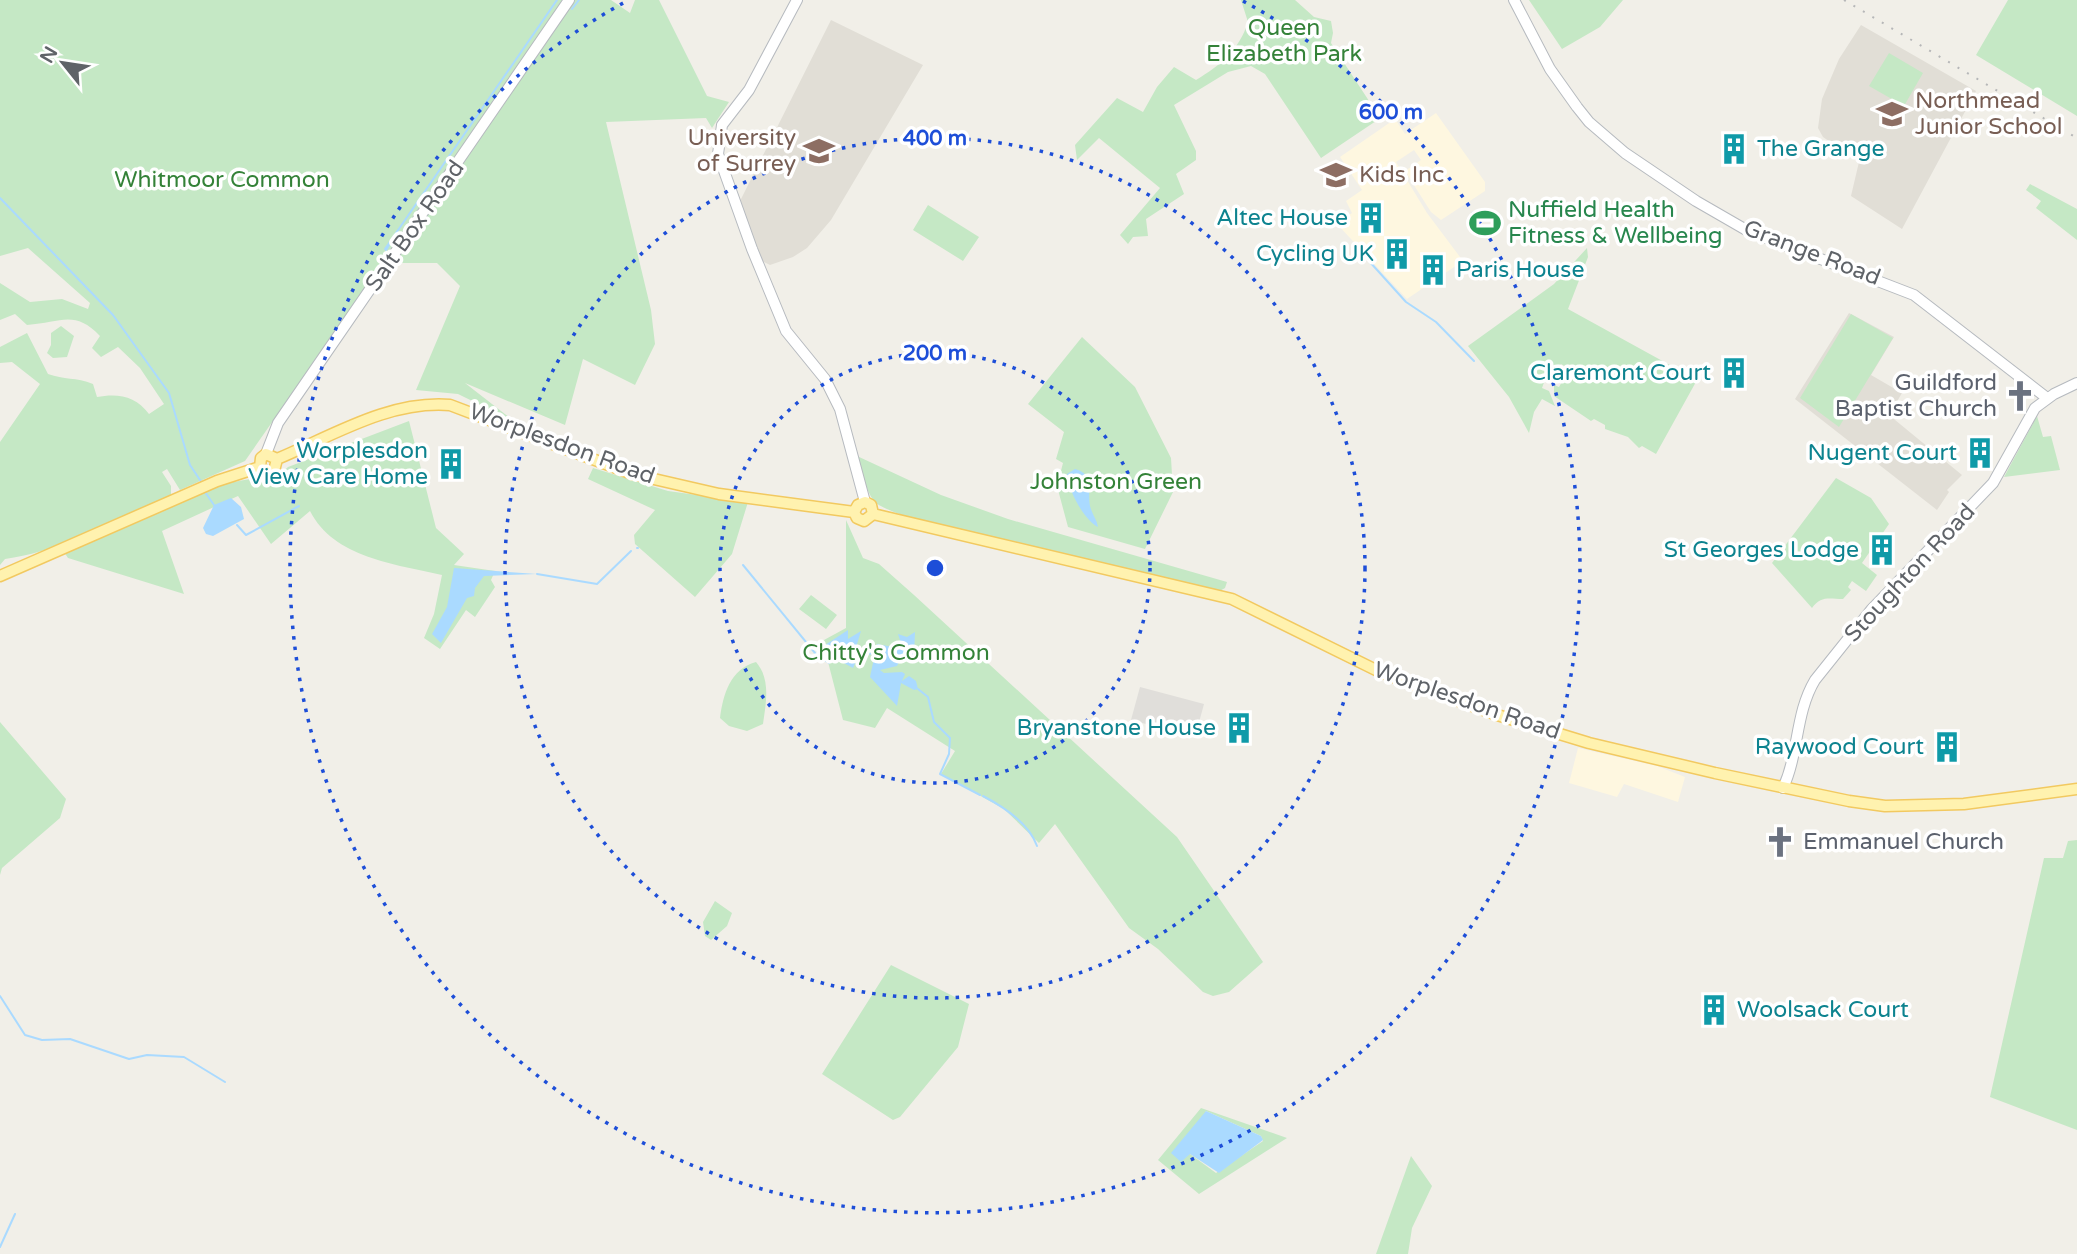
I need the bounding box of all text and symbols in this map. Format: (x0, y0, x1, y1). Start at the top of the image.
park label: Queen Elizabeth Park (1206, 14, 1362, 68)
north arrow (28, 28, 98, 98)
text: N (36, 43, 62, 67)
place label: Northmead Junior School (1915, 87, 2062, 141)
school or university icon: Northmead Junior School (1875, 97, 1909, 131)
text: 600 m (1359, 100, 1423, 125)
place label: University of Surrey (688, 124, 796, 178)
text: 400 m (903, 126, 967, 151)
building icon: The Grange (1717, 132, 1751, 166)
school or university icon: University of Surrey (802, 134, 836, 168)
place label: The Grange (1757, 135, 1885, 163)
street label: Salt Box Road (360, 155, 470, 297)
school or university icon: Kids Inc (1319, 158, 1353, 192)
place label: Kids Inc (1359, 161, 1444, 189)
park label: Whitmoor Common (114, 166, 330, 194)
place label: Nuffield Health Fitness & Wellbeing (1508, 196, 1723, 250)
building icon: Altec House (1354, 201, 1388, 235)
place label: Altec House (1216, 204, 1348, 232)
sports icon: Nuffield Health Fitness & Wellbeing (1468, 206, 1502, 240)
street label: Grange Road (1740, 214, 1884, 292)
building icon: Cycling UK (1380, 237, 1414, 271)
place label: Cycling UK (1256, 240, 1374, 268)
building icon: Paris House (1416, 253, 1450, 287)
place label: Paris House (1456, 256, 1584, 284)
text: 200 m (903, 341, 967, 366)
building icon: Claremont Court (1717, 356, 1751, 390)
place label: Claremont Court (1530, 359, 1711, 387)
place label: Guildford Baptist Church (1835, 369, 1997, 423)
church icon: Guildford Baptist Church (2003, 379, 2037, 413)
street label: Worplesdon Road (465, 397, 659, 491)
building icon: Nugent Court (1963, 436, 1997, 470)
place label: Worplesdon View Care Home (248, 437, 428, 491)
place label: Nugent Court (1808, 439, 1957, 467)
building icon: Worplesdon View Care Home (434, 447, 468, 481)
park label: Johnston Green (1030, 468, 1202, 496)
street label: Stoughton Road (1839, 498, 1981, 648)
building icon: St Georges Lodge (1865, 533, 1899, 567)
place label: St Georges Lodge (1664, 536, 1859, 564)
centre of rings (923, 556, 947, 580)
park label: Chitty's Common (802, 639, 990, 667)
street label: Worplesdon Road (1370, 656, 1564, 746)
building icon: Bryanstone House (1222, 711, 1256, 745)
place label: Bryanstone House (1017, 714, 1216, 742)
building icon: Raywood Court (1930, 730, 1964, 764)
place label: Raywood Court (1755, 733, 1924, 761)
church icon: Emmanuel Church (1763, 825, 1797, 859)
place label: Emmanuel Church (1803, 828, 2004, 856)
building icon: Woolsack Court (1697, 993, 1731, 1027)
place label: Woolsack Court (1737, 996, 1909, 1024)

